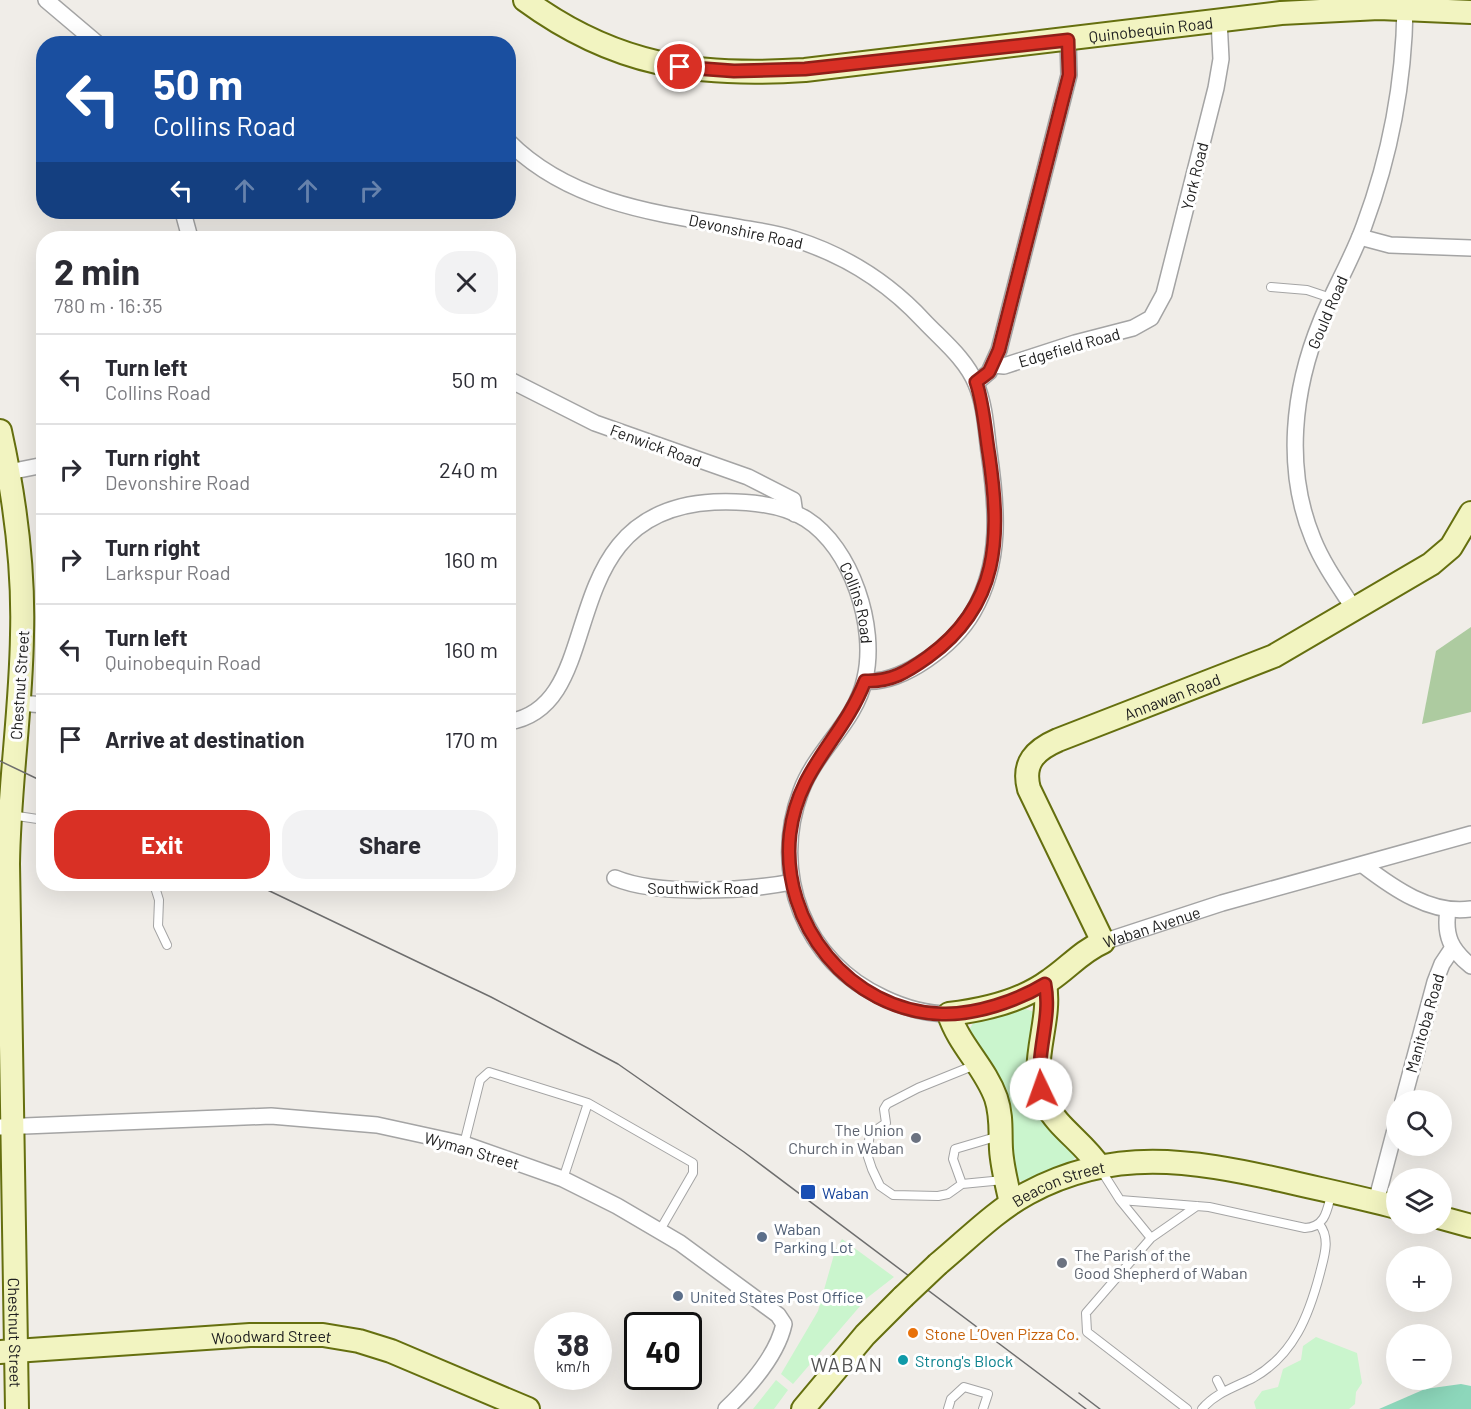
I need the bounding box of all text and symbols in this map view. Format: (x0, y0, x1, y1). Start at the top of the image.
street label: Quinobequin Road (1088, 12, 1214, 45)
pin (654, 41, 705, 92)
icon: arrive (663, 50, 696, 83)
text: 50 m (153, 58, 243, 108)
icon: left (54, 60, 132, 138)
text: Collins Road (153, 109, 296, 141)
street label: York Road (1176, 140, 1212, 212)
icon: left (165, 174, 198, 207)
icon: ahead (228, 174, 261, 207)
icon: ahead (291, 174, 324, 207)
icon: right (354, 174, 387, 207)
street label: Devonshire Road (687, 210, 805, 252)
text: 2 min (54, 249, 140, 292)
button: close (435, 251, 498, 314)
street label: Gould Road (1303, 272, 1351, 352)
text: 780 m · 16:35 (54, 293, 163, 317)
street label: Edgefield Road (1016, 323, 1122, 371)
text: Turn left (105, 354, 188, 380)
icon: left (54, 363, 87, 396)
text: 50 m (452, 366, 498, 392)
text: Collins Road (105, 380, 211, 404)
street label: Fenwick Road (608, 420, 704, 470)
text: Turn right (105, 444, 200, 470)
icon: right (54, 453, 87, 486)
text: 240 m (439, 456, 498, 482)
text: Devonshire Road (105, 470, 250, 494)
text: Turn right (105, 534, 200, 560)
icon: right (54, 543, 87, 576)
text: 160 m (444, 546, 498, 572)
street label: Collins Road (836, 558, 877, 644)
text: Larkspur Road (105, 560, 231, 584)
text: Turn left (105, 624, 188, 650)
street label: Chestnut Street (6, 629, 32, 741)
icon: left (54, 633, 87, 666)
text: 160 m (444, 636, 498, 662)
text: Quinobequin Road (105, 650, 261, 674)
street label: Annawan Road (1121, 668, 1223, 723)
icon: arrive (54, 723, 87, 756)
text: Arrive at destination (105, 726, 304, 752)
text: 170 m (445, 726, 498, 752)
button: Exit (54, 810, 270, 879)
button: Share (282, 810, 498, 879)
street label: Southwick Road (647, 878, 759, 897)
street label: Waban Avenue (1100, 901, 1202, 951)
street label: Manitoba Road (1401, 971, 1447, 1075)
position arrow (1009, 1057, 1073, 1121)
map controls (1386, 1090, 1452, 1390)
button: search (1386, 1090, 1452, 1156)
place label: The Union Church in Waban (788, 1120, 904, 1157)
street label: Wyman Street (422, 1127, 522, 1173)
marker: The Union Church in Waban (909, 1131, 923, 1145)
street label: Beacon Street (1008, 1156, 1107, 1210)
button: layers (1386, 1168, 1452, 1234)
marker: Waban (799, 1183, 817, 1201)
place label: Waban (822, 1183, 869, 1202)
place label: Waban Parking Lot (774, 1219, 853, 1256)
marker: Waban Parking Lot (755, 1230, 769, 1244)
place label: The Parish of the Good Shepherd of Waban (1074, 1245, 1248, 1282)
button: + (1386, 1246, 1452, 1312)
marker: The Parish of the Good Shepherd of Waban (1055, 1256, 1069, 1270)
street label: Chestnut Street (5, 1278, 26, 1388)
place label: United States Post Office (690, 1287, 864, 1306)
marker: United States Post Office (671, 1289, 685, 1303)
speed limit sign: 40 (624, 1312, 702, 1390)
place label: Stone L’Oven Pizza Co. (925, 1324, 1079, 1343)
button: − (1386, 1324, 1452, 1390)
street label: Woodward Street (211, 1325, 333, 1347)
text: 38 (557, 1326, 589, 1362)
marker: Stone L’Oven Pizza Co. (906, 1326, 920, 1340)
place label: Strong's Block (915, 1351, 1013, 1370)
district label: WABAN (810, 1352, 884, 1376)
marker: Strong's Block (896, 1353, 910, 1367)
text: km/h (556, 1357, 590, 1375)

